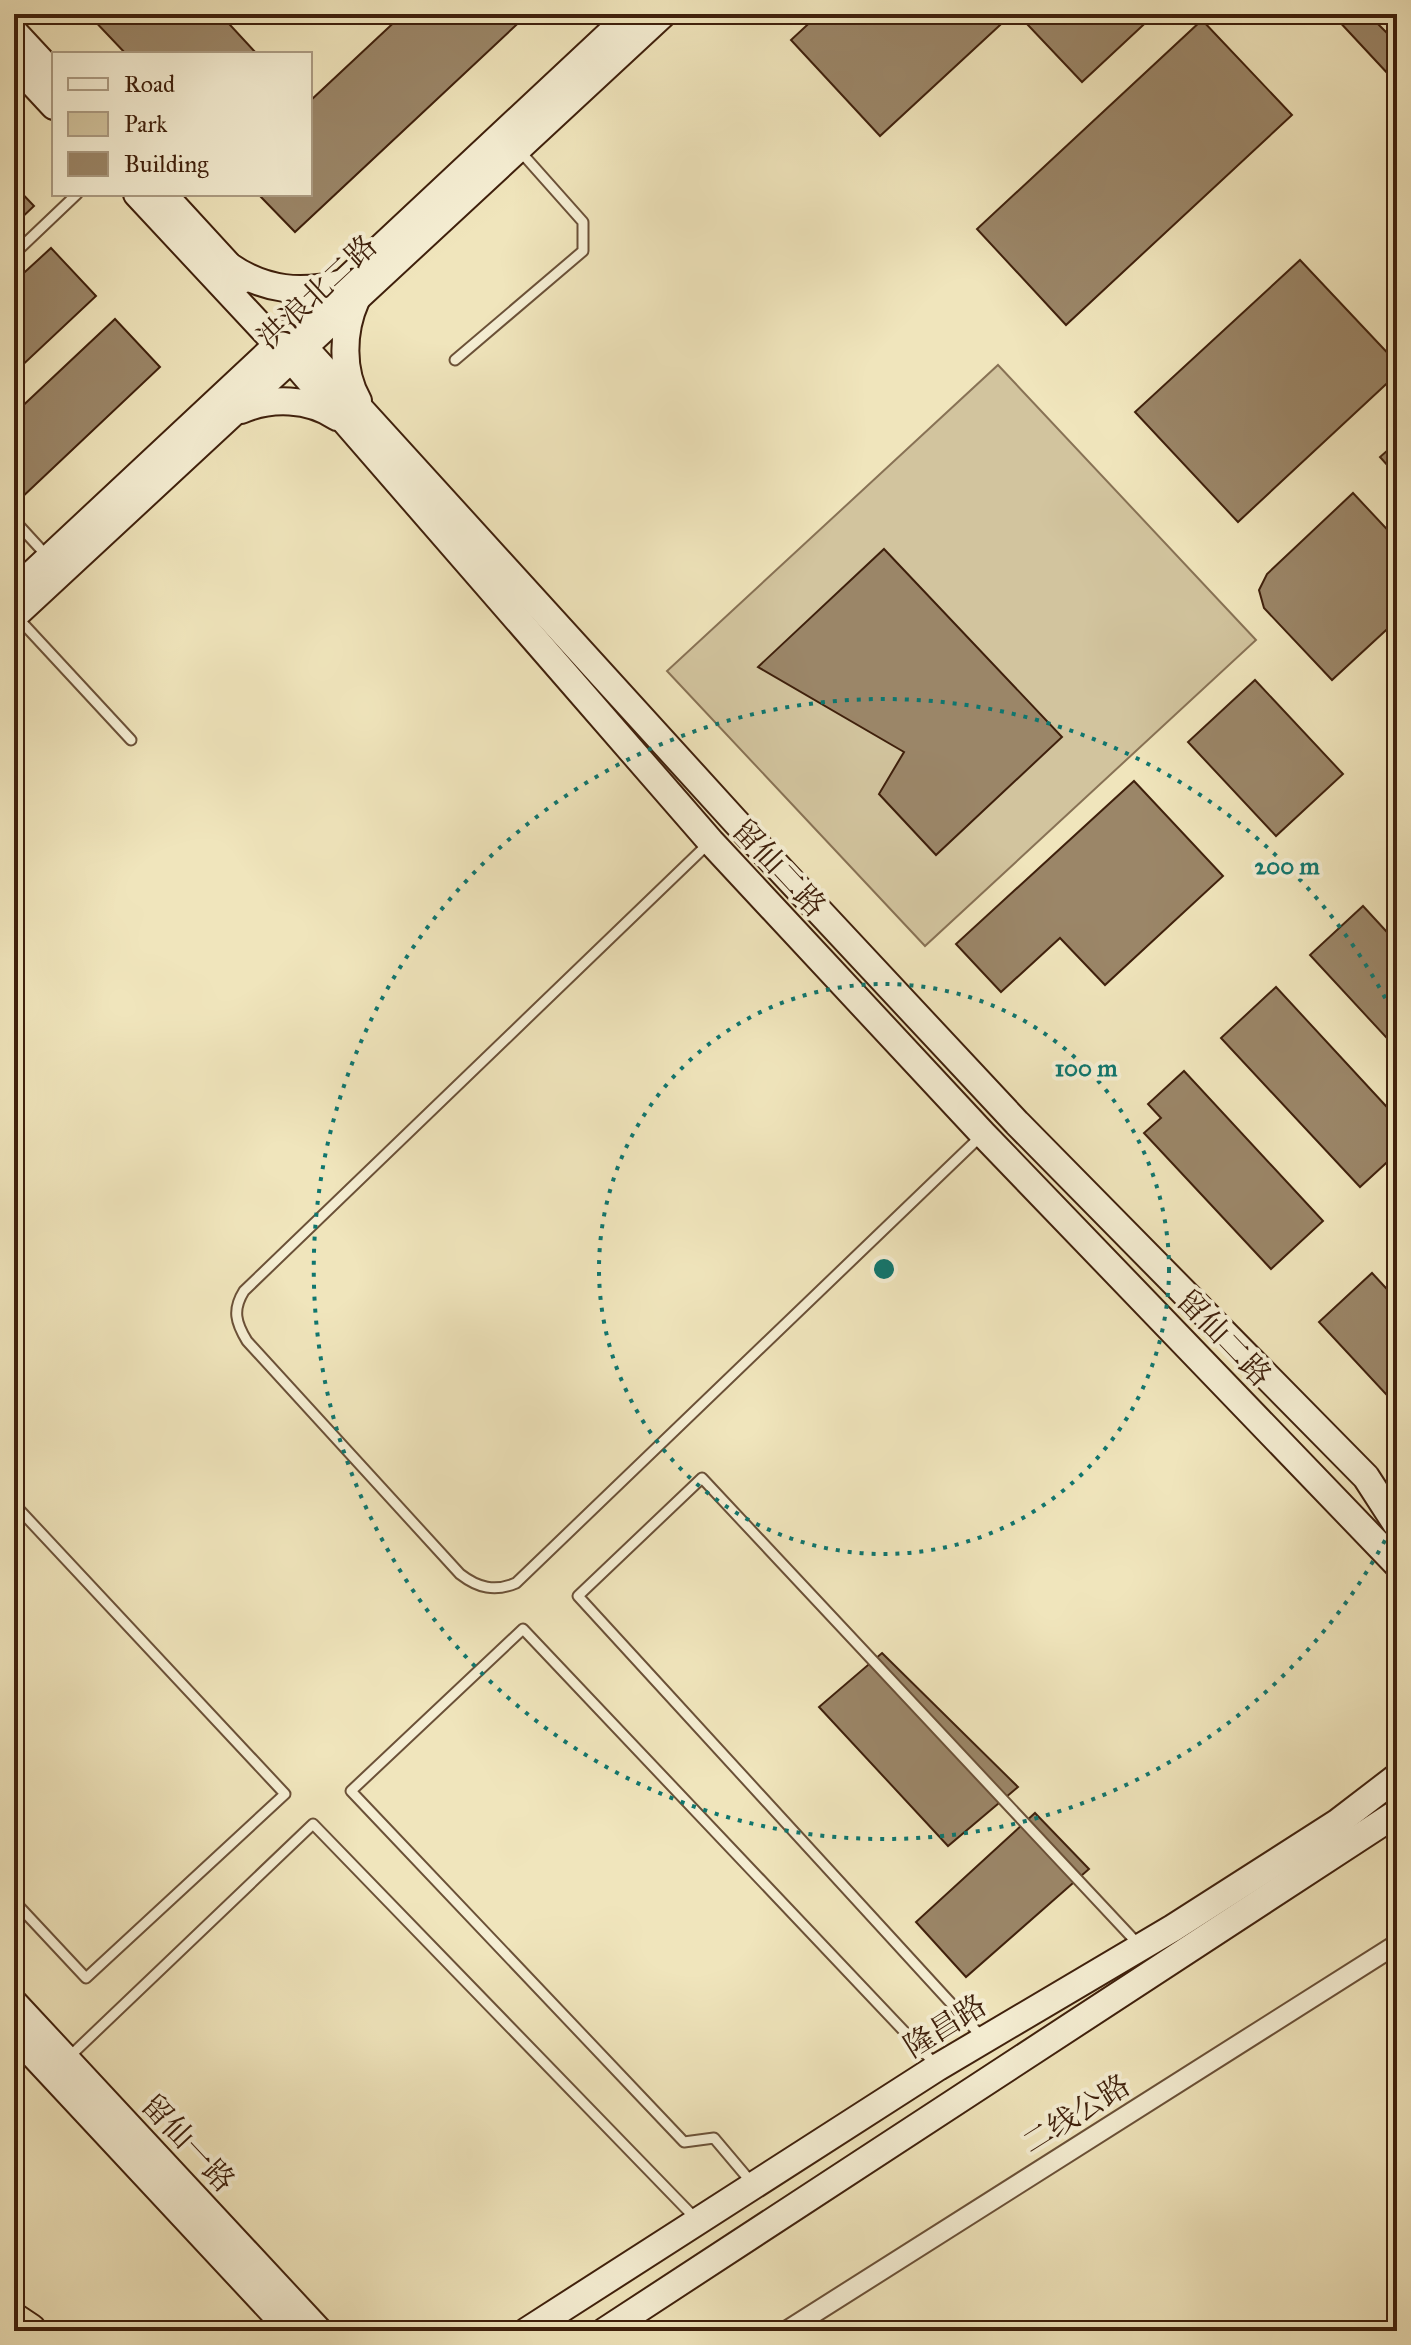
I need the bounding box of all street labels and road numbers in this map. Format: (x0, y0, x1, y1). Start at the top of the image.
street label: 洪浪北二路 (250, 228, 384, 356)
street label: 留仙二路 (725, 812, 833, 924)
street label: 留仙二路 (1169, 1282, 1279, 1394)
street label: 隆昌路 (897, 1987, 993, 2065)
street label: 二线公路 (1016, 2067, 1136, 2161)
street label: 留仙一路 (134, 2087, 242, 2199)

